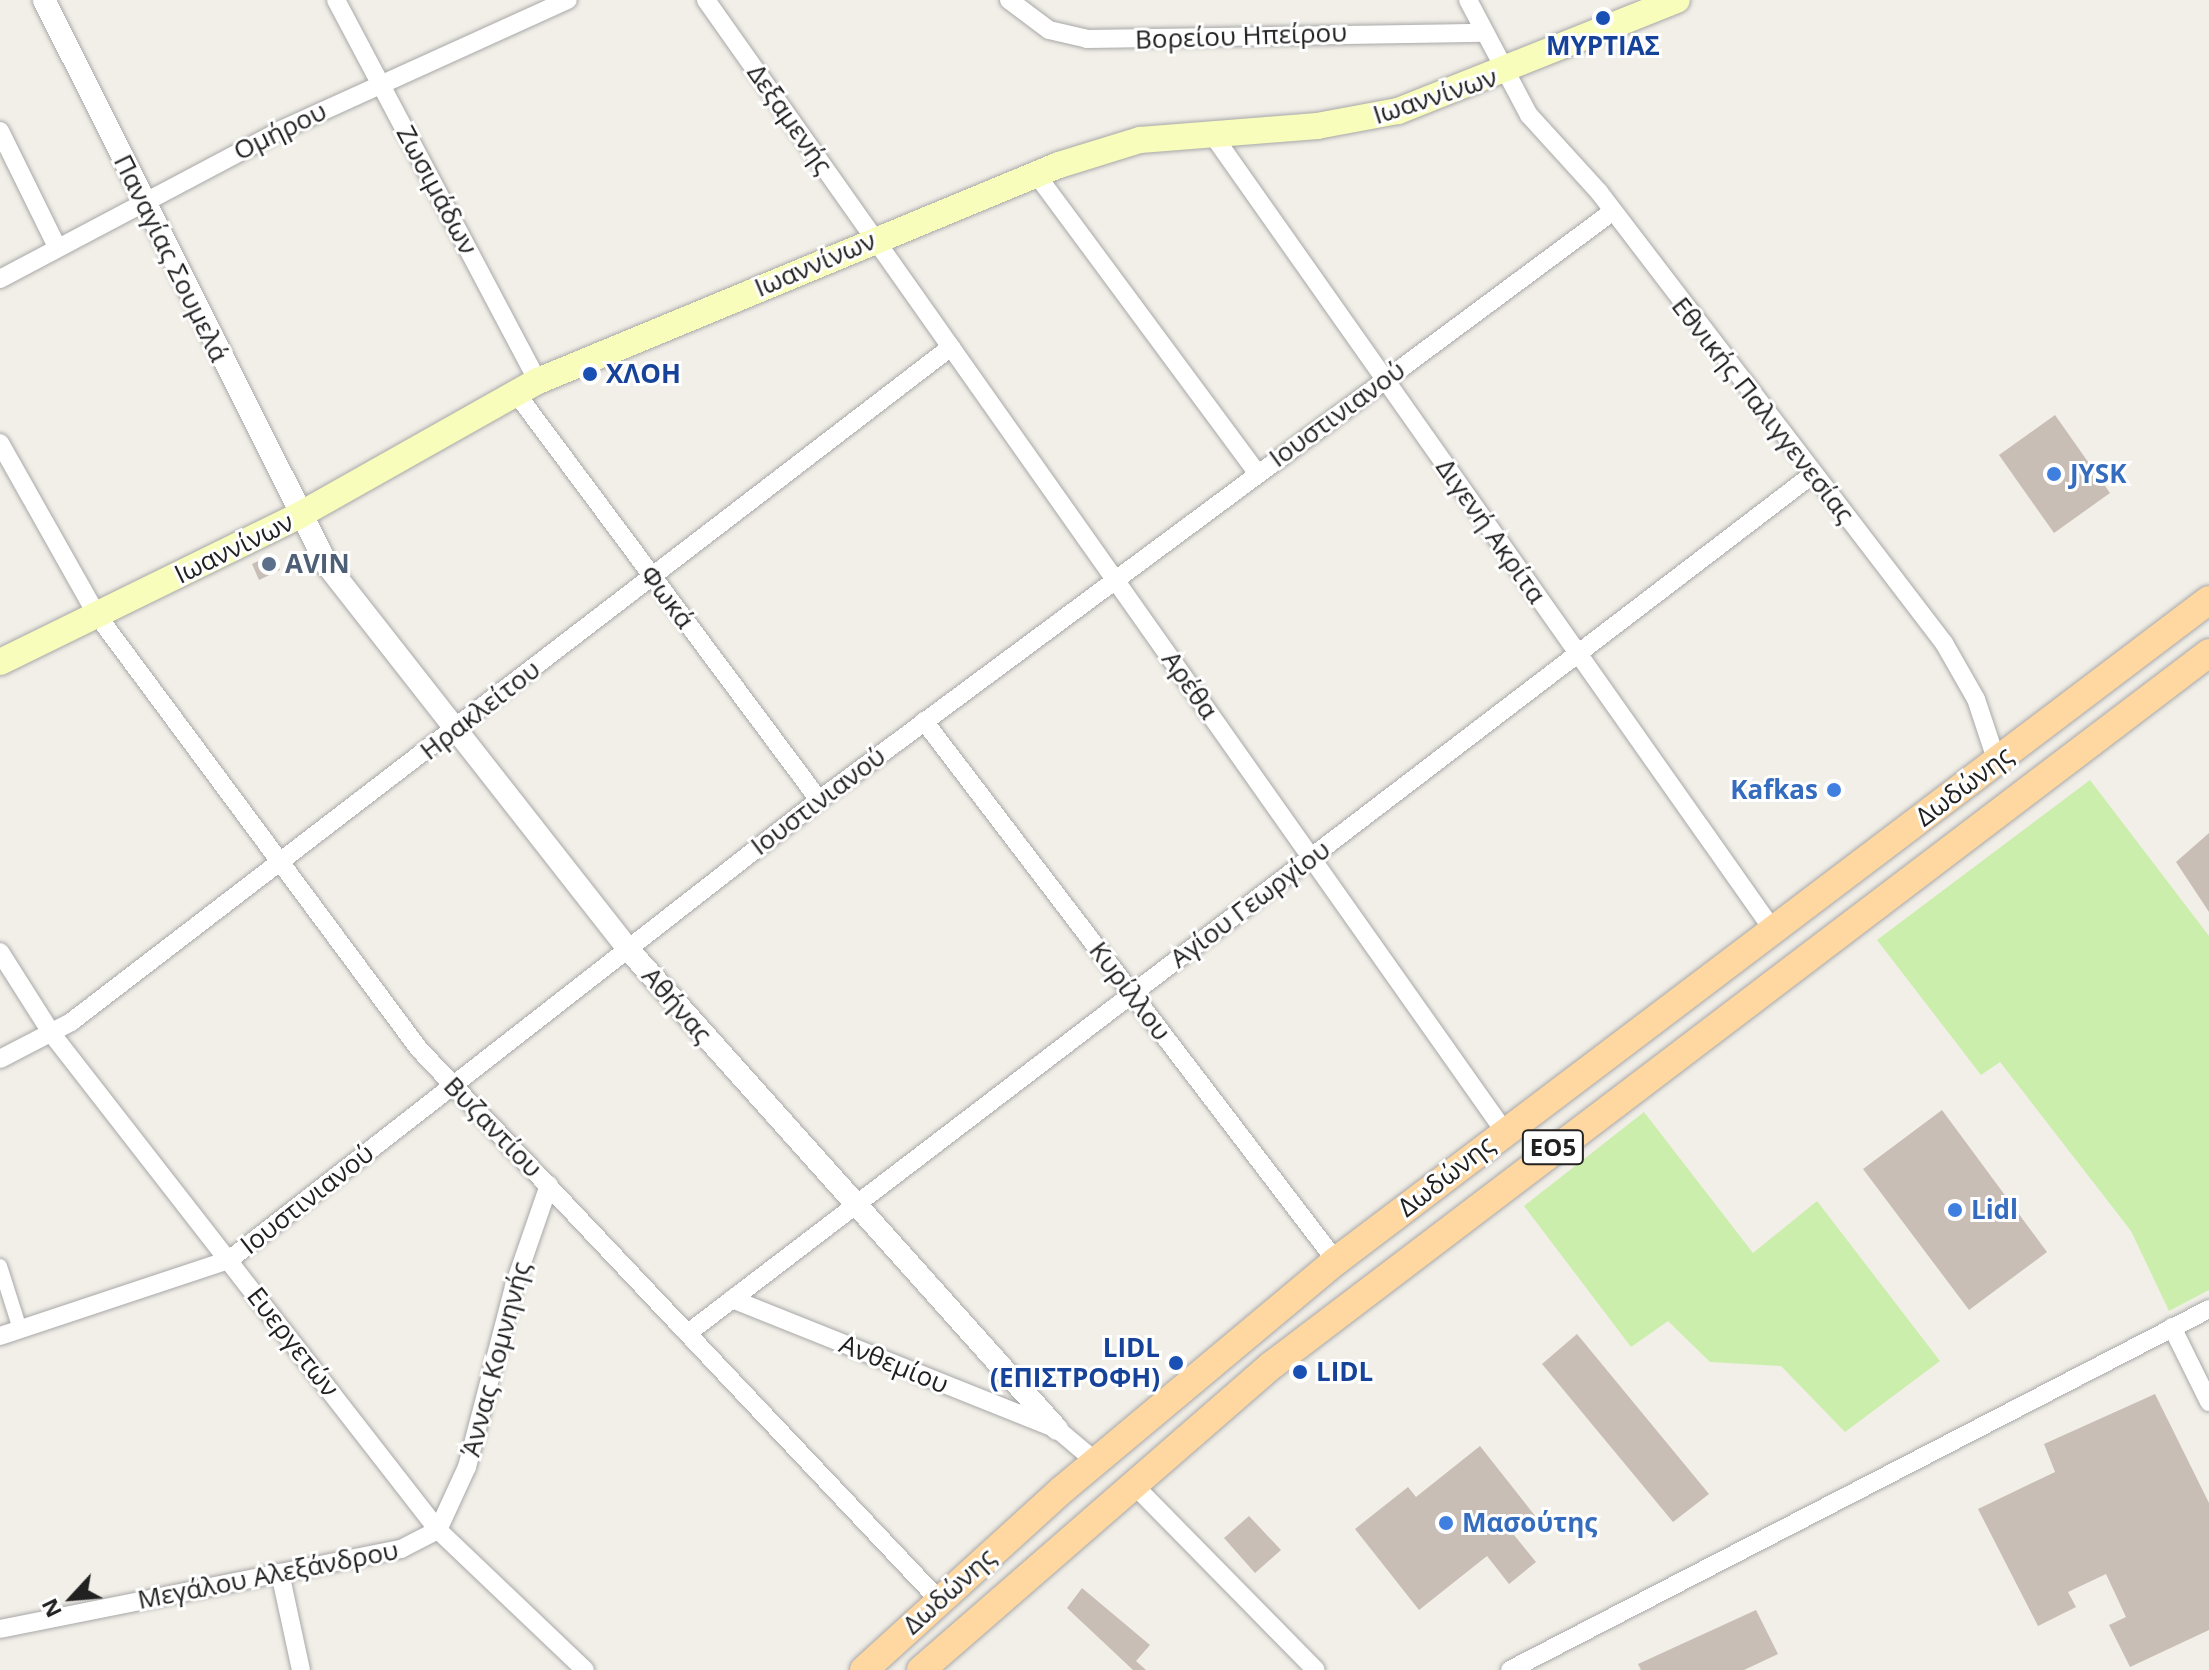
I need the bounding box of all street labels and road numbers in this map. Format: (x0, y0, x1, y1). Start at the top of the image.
street label: Βορείου Ηπείρου (1135, 17, 1347, 55)
street label: Δεξαμενής (741, 58, 839, 180)
street label: Ιωαννίνων (1369, 61, 1501, 131)
street label: Ομήρου (229, 95, 331, 167)
street label: Ζωσιμάδων (390, 120, 484, 260)
street label: Παναγίας Σουμελά (107, 149, 235, 367)
street label: Ιωαννίνων (750, 225, 880, 303)
street label: Εθνικής Παλιγγενεσίας (1665, 291, 1861, 529)
street label: Ιουστινιανού (1263, 354, 1411, 474)
street label: Διγενή Ακρίτα (1430, 453, 1552, 609)
street label: Ιωαννίνων (169, 506, 299, 590)
street label: Φωκά (633, 560, 701, 634)
street label: Αρέθα (1156, 645, 1224, 725)
street label: Ηρακλείτου (414, 654, 546, 766)
street label: Δωδώνης (1909, 739, 2019, 833)
street label: Ιουστινιανού (745, 740, 891, 862)
street label: Αγίου Γεωργίου (1164, 834, 1336, 974)
street label: Κυρίλλου (1083, 935, 1177, 1047)
street label: Αθήνας (636, 961, 718, 1049)
street label: Βυζαντίου (437, 1070, 549, 1184)
road number: ΕΟ5 (1521, 1127, 1585, 1167)
street label: Δωδώνης (1392, 1129, 1500, 1223)
street label: Ιουστινιανού (234, 1137, 380, 1261)
street label: Άννας Κομνηνής (455, 1258, 537, 1460)
street label: Ευεργετών (241, 1281, 345, 1403)
street label: Ανθεμίου (835, 1328, 953, 1400)
street label: Μεγάλου Αλεξάνδρου (135, 1534, 401, 1616)
street label: Δωδώνης (896, 1541, 1002, 1641)

